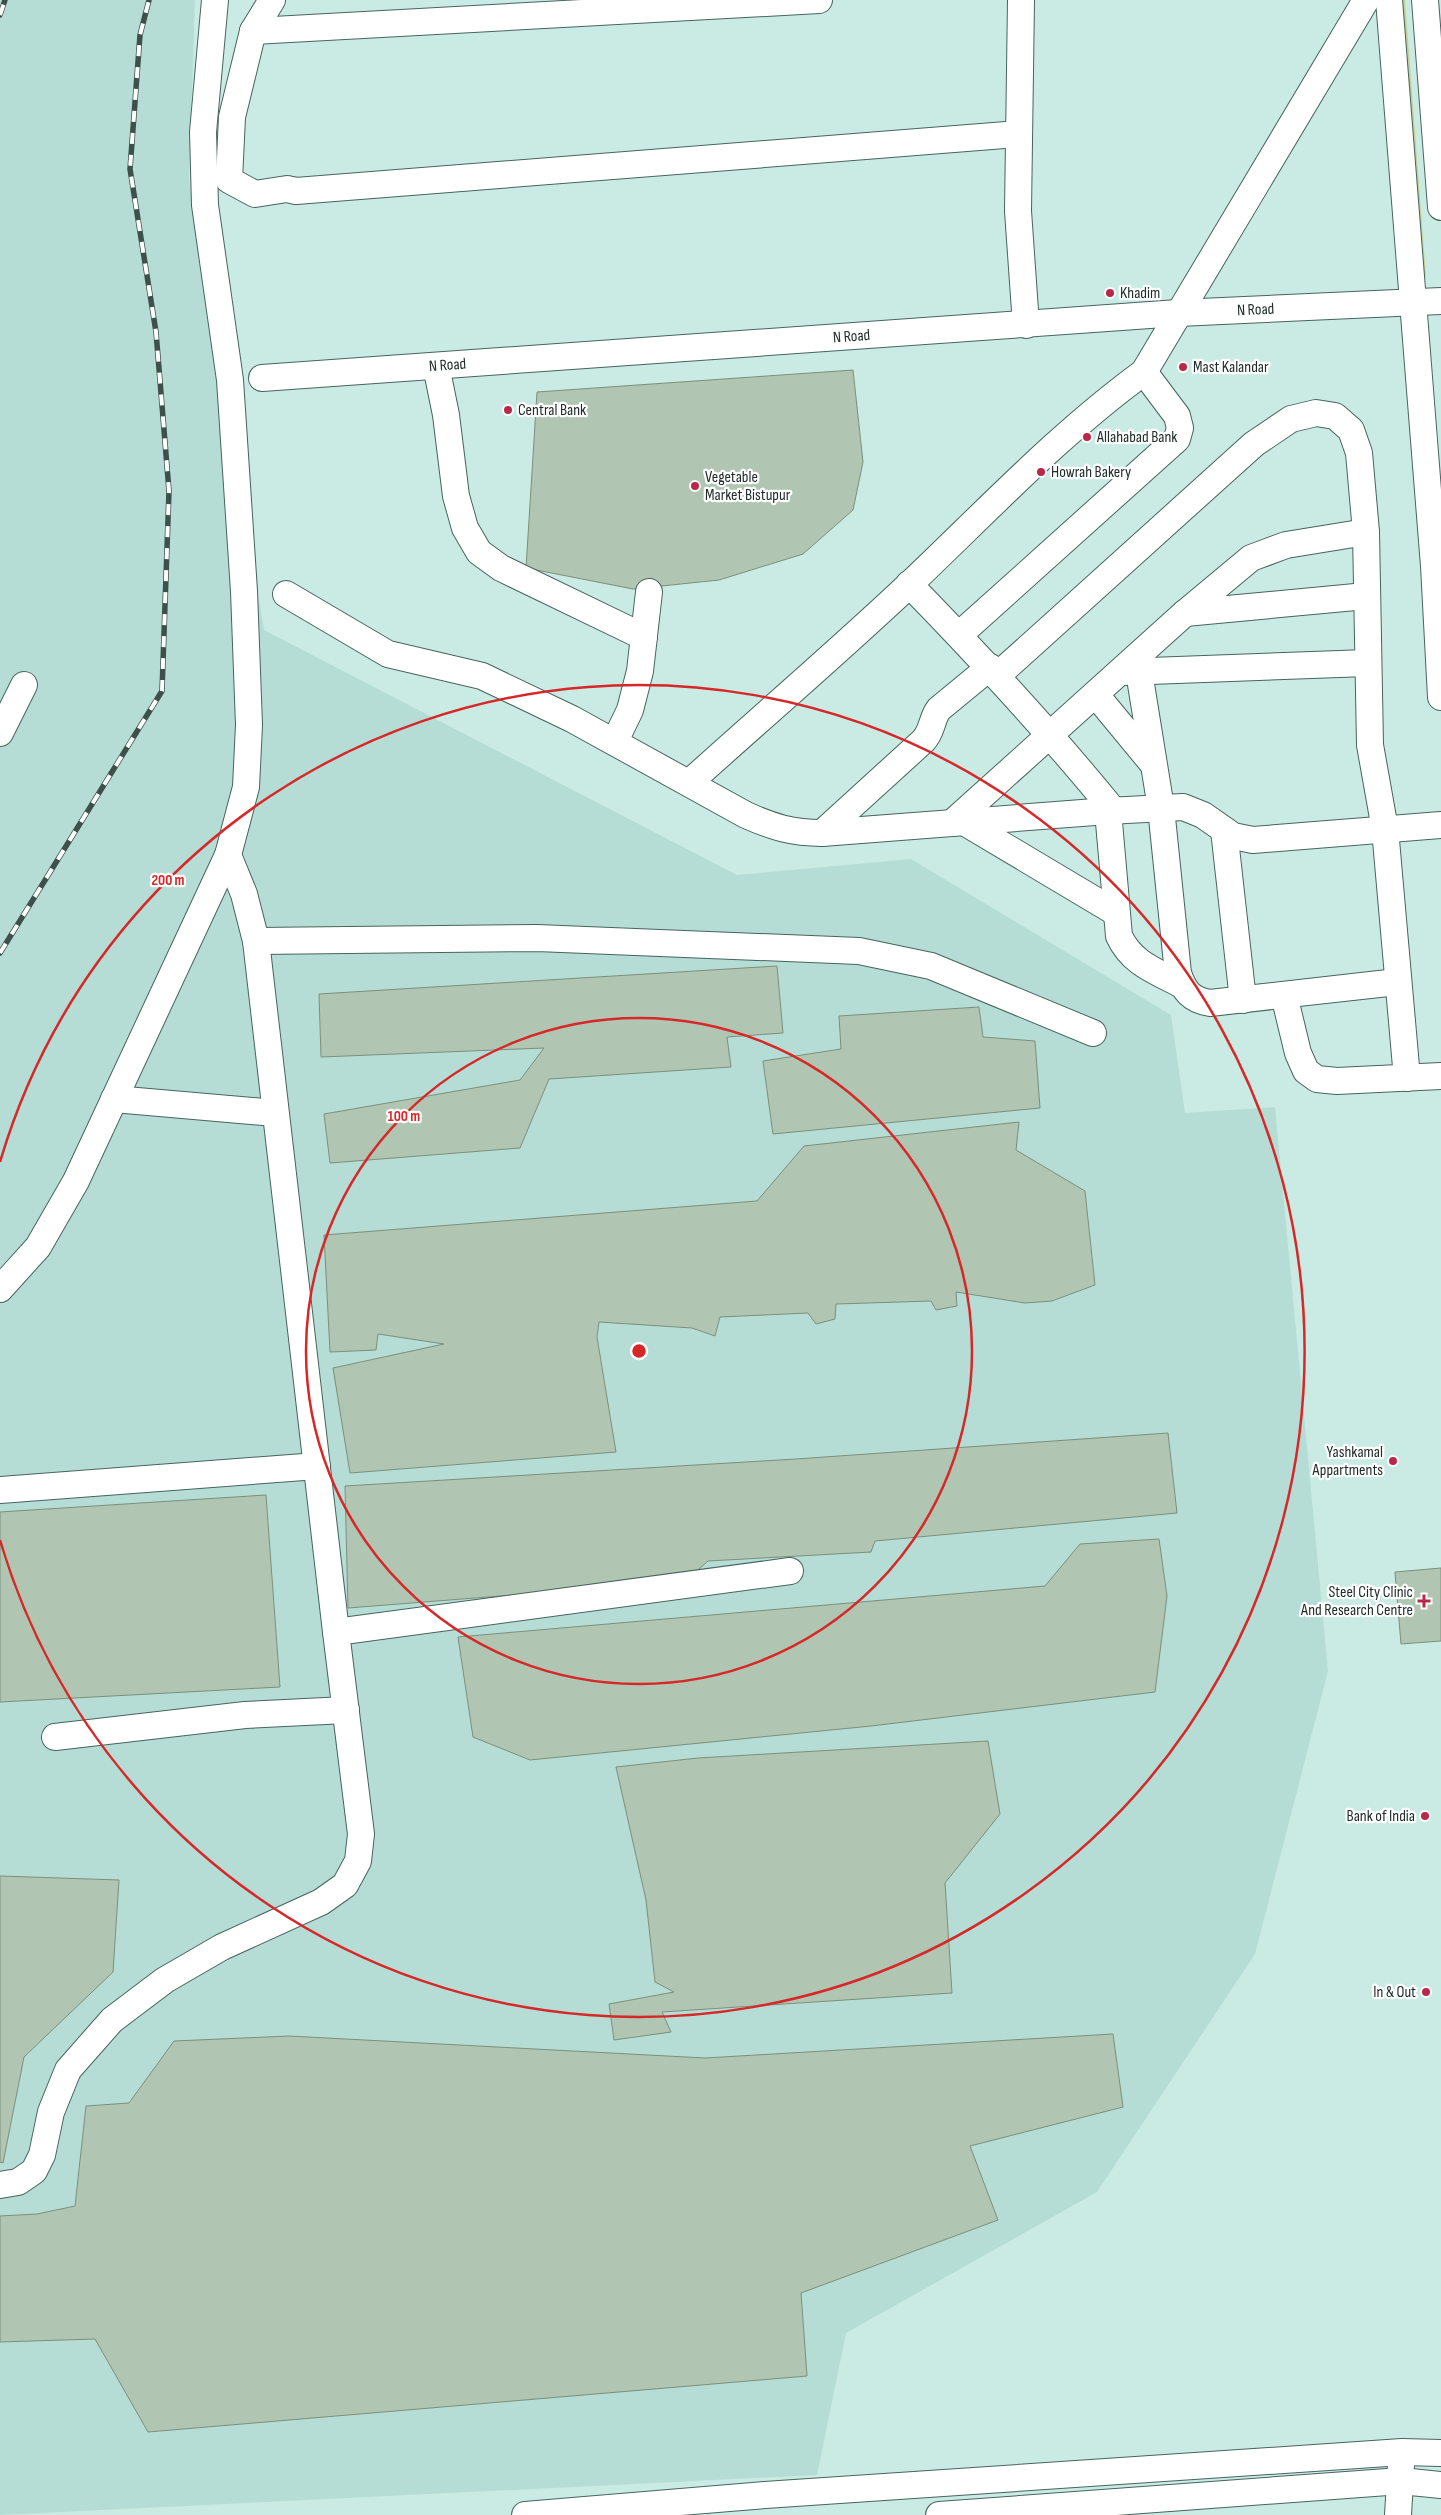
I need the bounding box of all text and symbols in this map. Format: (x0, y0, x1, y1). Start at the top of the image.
place label: Khadim (1120, 284, 1160, 303)
marker: Khadim (1104, 287, 1116, 299)
street label: N Road (1236, 299, 1275, 320)
street label: N Road (832, 325, 871, 347)
street label: N Road (428, 354, 467, 376)
place label: Mast Kalandar (1193, 358, 1269, 377)
marker: Mast Kalandar (1177, 361, 1189, 373)
place label: Central Bank (518, 401, 586, 420)
marker: Central Bank (502, 404, 514, 416)
place label: Allahabad Bank (1096, 428, 1177, 447)
marker: Allahabad Bank (1081, 431, 1093, 443)
place label: Howrah Bakery (1051, 463, 1131, 482)
marker: Howrah Bakery (1035, 466, 1047, 478)
place label: Vegetable Market Bistupur (705, 468, 791, 505)
marker: Vegetable Market Bistupur (689, 480, 701, 492)
text: 200 m (151, 871, 185, 890)
text: 100 m (388, 1107, 420, 1126)
centre of rings (630, 1342, 648, 1360)
place label: Yashkamal Appartments (1312, 1443, 1383, 1480)
marker: Yashkamal Appartments (1387, 1455, 1399, 1467)
place label: Steel City Clinic And Research Centre (1300, 1583, 1413, 1620)
marker: Steel City Clinic And Research Centre (1417, 1594, 1431, 1608)
place label: Bank of India (1347, 1807, 1415, 1826)
marker: Bank of India (1419, 1810, 1431, 1822)
place label: In & Out (1373, 1983, 1416, 2002)
marker: In & Out (1420, 1986, 1432, 1998)

